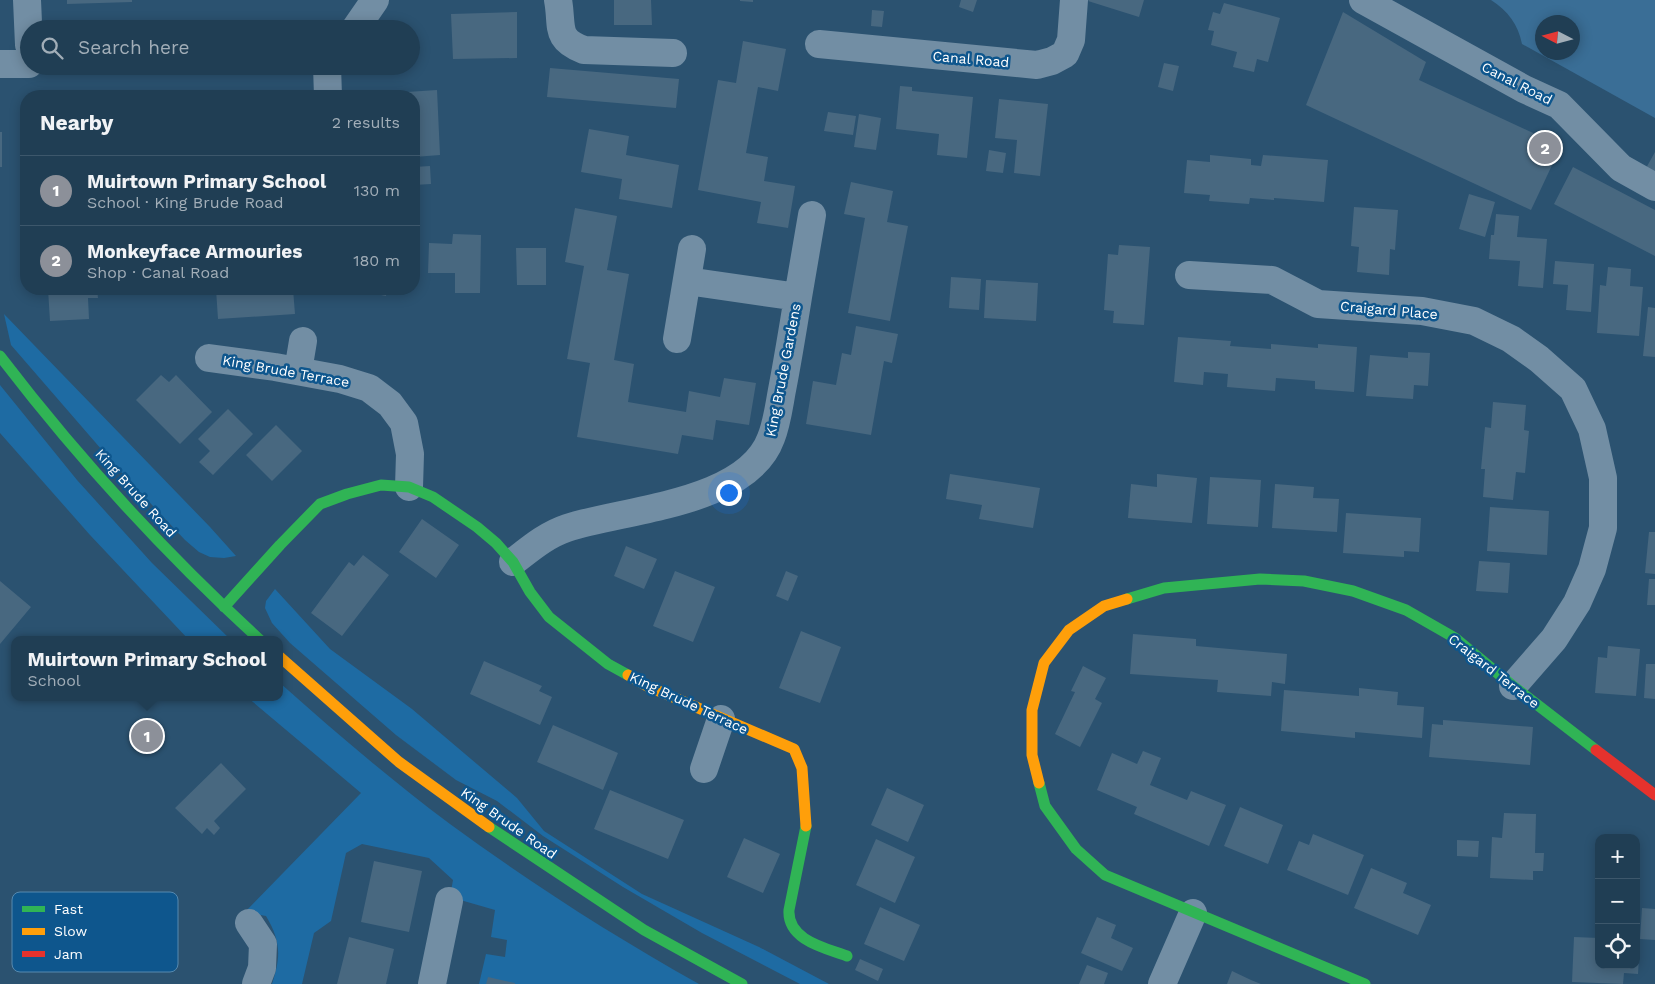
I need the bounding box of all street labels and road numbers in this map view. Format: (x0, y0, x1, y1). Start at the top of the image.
street label: Canal Road (932, 48, 1010, 70)
street label: Canal Road (1479, 58, 1555, 108)
street label: Craigard Place (1340, 298, 1438, 322)
street label: King Brude Gardens (762, 302, 804, 438)
street label: King Brude Terrace (221, 352, 351, 390)
street label: King Brude Road (92, 446, 180, 540)
street label: Craigard Terrace (1445, 631, 1543, 711)
street label: King Brude Terrace (627, 669, 751, 737)
street label: King Brude Road (458, 784, 560, 862)

